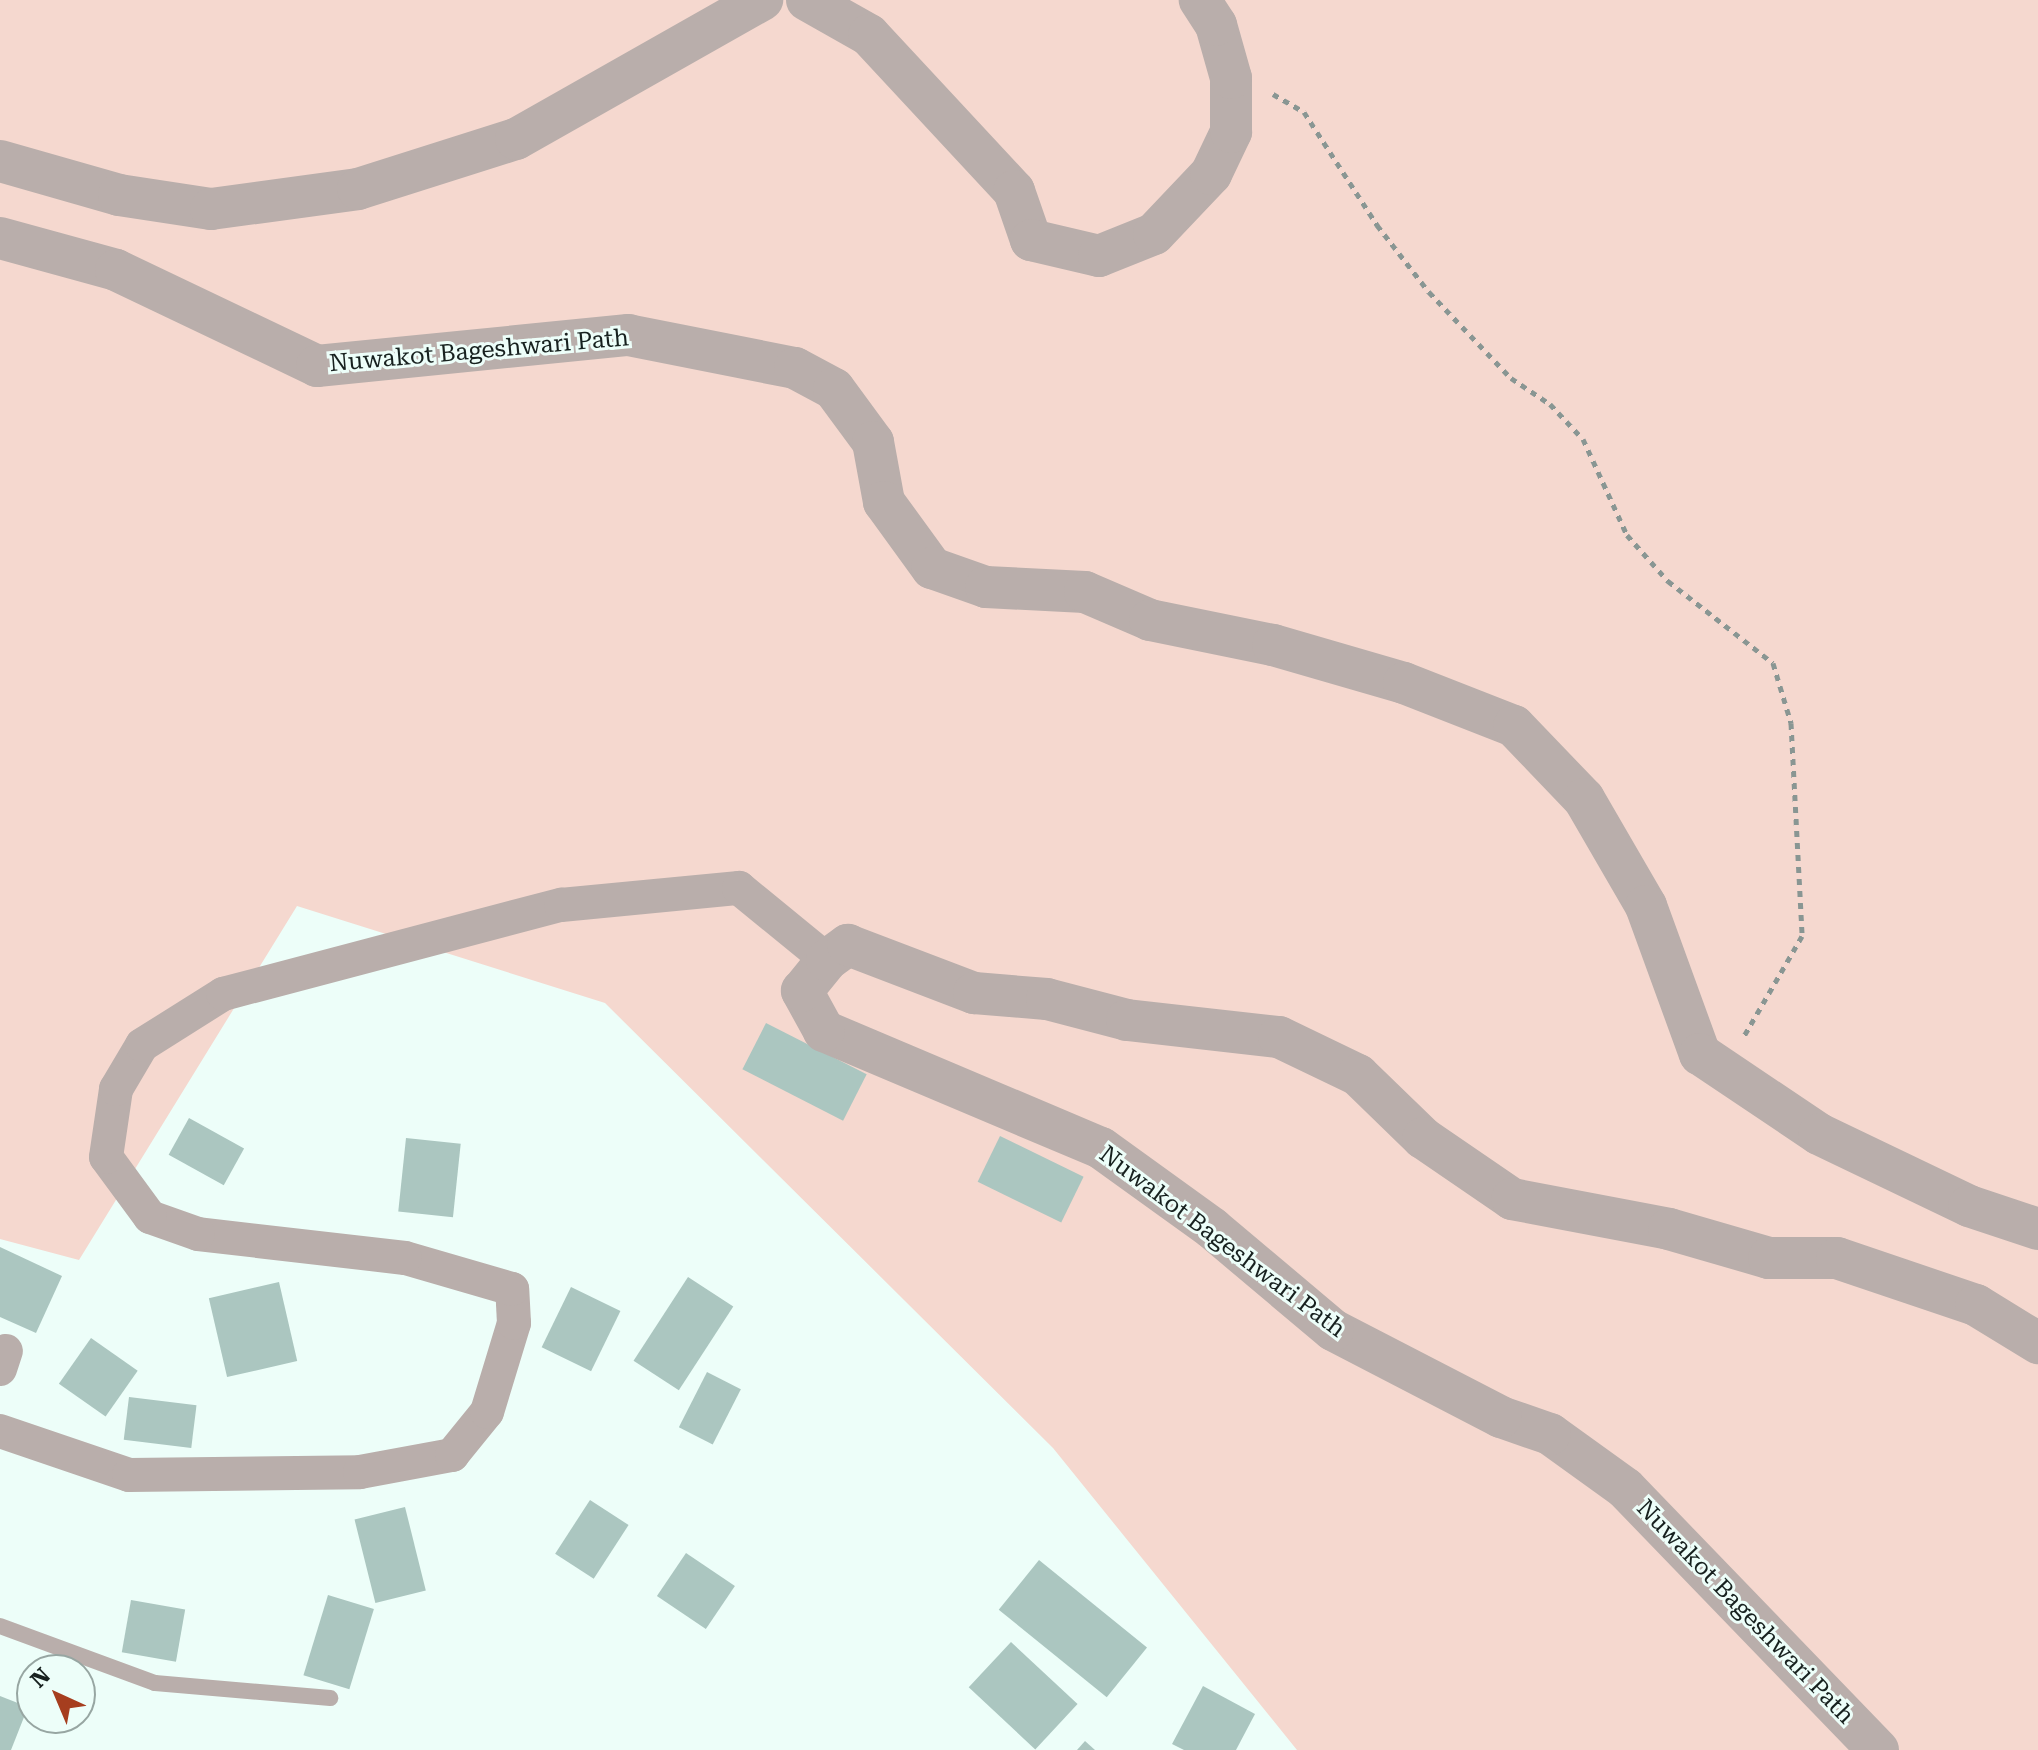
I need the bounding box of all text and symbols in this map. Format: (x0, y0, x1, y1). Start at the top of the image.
street label: Nuwakot Bageshwari Path (328, 324, 630, 378)
street label: Nuwakot Bageshwari Path (1093, 1140, 1351, 1344)
street label: Nuwakot Bageshwari Path (1630, 1494, 1860, 1730)
north arrow (16, 1654, 96, 1734)
text: N (26, 1663, 55, 1693)

